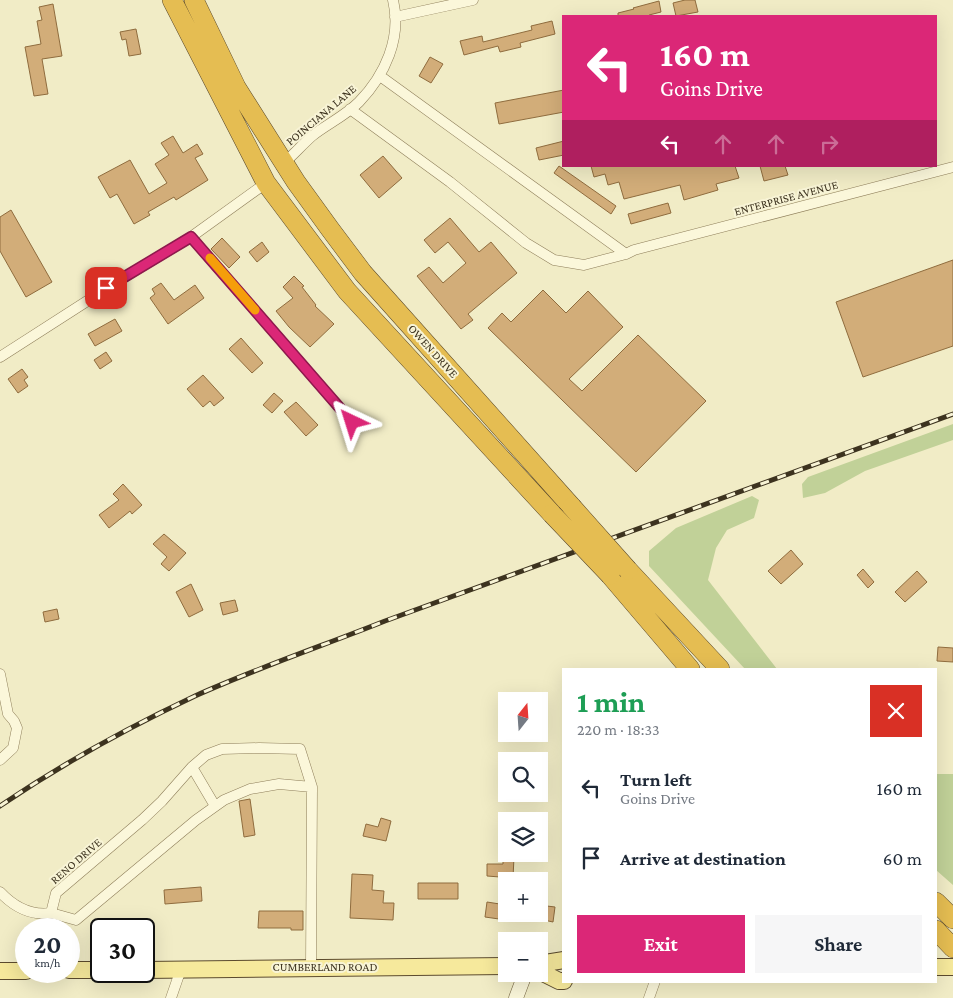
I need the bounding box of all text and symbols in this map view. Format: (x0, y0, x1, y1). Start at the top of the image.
icon: left (577, 35, 642, 100)
text: 160 m (660, 35, 750, 74)
text: Goins Drive (660, 76, 763, 101)
street label: POINCIANA LANE (283, 81, 359, 148)
icon: left (656, 130, 684, 158)
icon: ahead (709, 130, 737, 158)
icon: ahead (762, 130, 790, 158)
icon: right (815, 130, 843, 158)
street label: ENTERPRISE AVENUE (733, 177, 840, 219)
pin (85, 267, 127, 309)
icon: arrive (92, 274, 120, 302)
street label: OWEN DRIVE (405, 321, 461, 381)
position arrow (325, 395, 377, 447)
text: 1 min (577, 685, 645, 718)
button: close (870, 685, 922, 737)
north arrow (498, 692, 548, 742)
map controls (498, 692, 548, 982)
text: 220 m · 18:33 (577, 721, 660, 738)
button: search (498, 752, 548, 802)
text: Turn left (620, 769, 692, 790)
icon: left (577, 774, 605, 802)
text: 160 m (876, 778, 922, 799)
text: Goins Drive (620, 790, 695, 807)
button: layers (498, 812, 548, 862)
street label: RENO DRIVE (48, 835, 105, 887)
icon: arrive (577, 844, 605, 872)
text: Arrive at destination (620, 848, 786, 869)
text: 60 m (883, 848, 922, 869)
button: + (498, 872, 548, 922)
button: Exit (577, 915, 745, 973)
button: Share (755, 915, 922, 973)
speed limit sign: 30 (90, 918, 155, 983)
text: 20 (34, 931, 61, 958)
button: − (498, 932, 548, 982)
text: km/h (35, 956, 60, 970)
street label: CUMBERLAND ROAD (273, 960, 377, 974)

